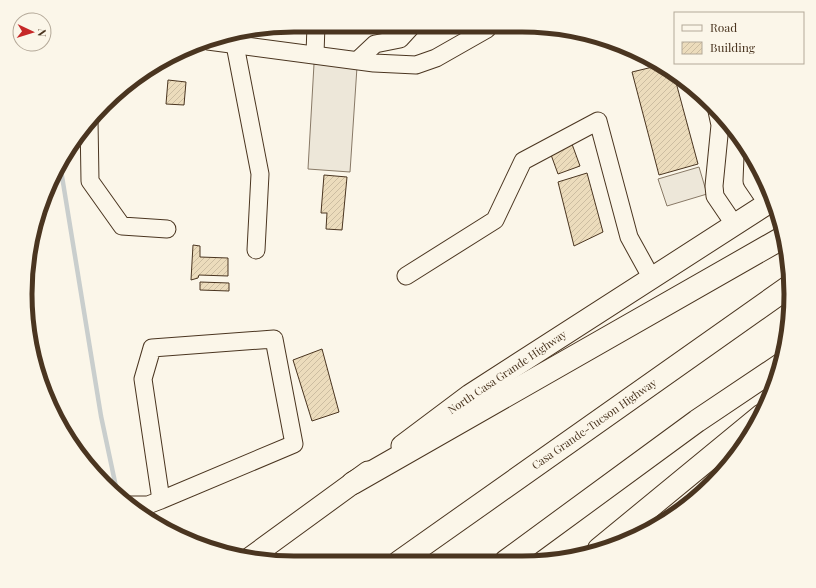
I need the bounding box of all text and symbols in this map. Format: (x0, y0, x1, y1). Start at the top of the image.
north arrow (12, 12, 52, 52)
legend (674, 12, 804, 64)
text: Road (710, 19, 737, 35)
text: N (35, 28, 50, 37)
text: Building (710, 39, 756, 55)
street label: North Casa Grande Highway (444, 326, 569, 417)
street label: Casa Grande-Tucson Highway (528, 374, 660, 473)

